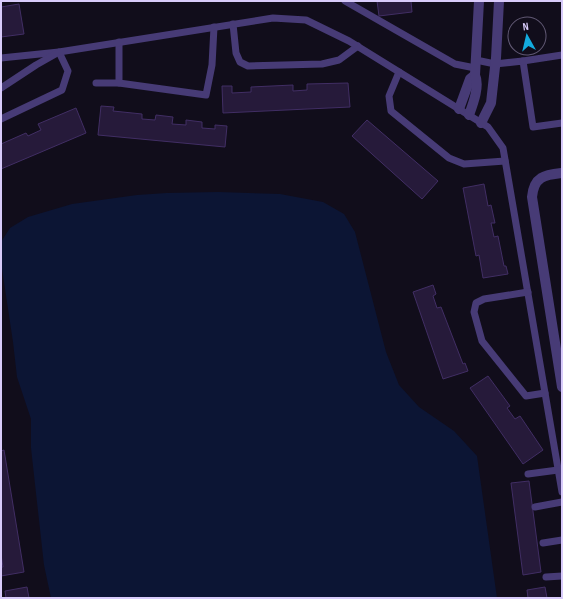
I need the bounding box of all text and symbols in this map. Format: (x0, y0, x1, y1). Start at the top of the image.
north arrow (507, 16, 547, 56)
text: N (522, 20, 530, 33)

